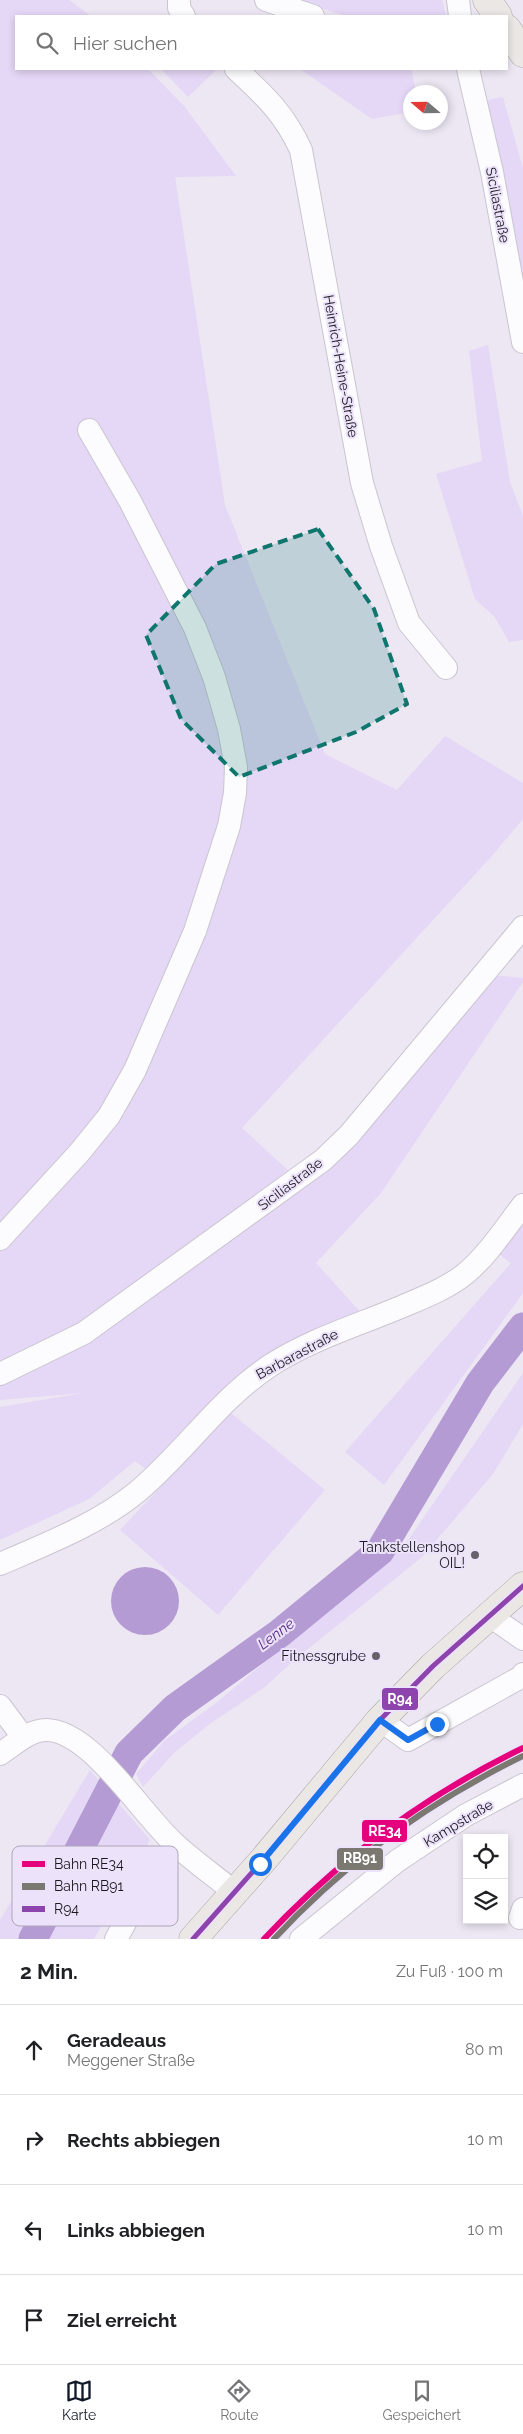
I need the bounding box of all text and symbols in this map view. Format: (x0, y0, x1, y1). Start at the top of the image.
search box (15, 15, 508, 70)
icon: search (33, 29, 61, 57)
text: Hier suchen (73, 32, 178, 54)
north arrow (403, 85, 448, 130)
street label: Siciliastraße (483, 166, 513, 244)
street label: Heinrich-Heine-Straße (321, 293, 361, 439)
street label: Siciliastraße (255, 1155, 325, 1213)
street label: Barbarastraße (253, 1326, 341, 1382)
place label: Tankstellenshop OIL! (359, 1539, 465, 1571)
marker: Tankstellenshop OIL! (469, 1549, 481, 1561)
water label: Lenne (254, 1615, 298, 1653)
place label: Fitnessgrube (281, 1648, 366, 1664)
marker: Fitnessgrube (370, 1650, 382, 1662)
line badge: R94 (381, 1687, 419, 1711)
text: R94 (387, 1691, 413, 1707)
route end (426, 1713, 449, 1736)
street label: Kampstraße (420, 1796, 496, 1850)
line badge: RE34 (361, 1819, 408, 1843)
text: RE34 (368, 1823, 402, 1839)
map controls (463, 1834, 508, 1924)
button: locate (463, 1834, 508, 1879)
legend (12, 1846, 178, 1926)
line badge: RB91 (336, 1847, 384, 1871)
text: RB91 (343, 1850, 377, 1866)
route start (249, 1853, 272, 1876)
text: Bahn RE34 (54, 1856, 124, 1872)
text: Bahn RB91 (54, 1878, 124, 1894)
button: layers (463, 1879, 508, 1924)
text: R94 (54, 1901, 79, 1917)
text: 2 Min. (20, 1959, 78, 1984)
text: Zu Fuß · 100 m (396, 1962, 503, 1981)
text: Geradeaus (67, 2029, 166, 2051)
icon: ahead (20, 2036, 48, 2064)
text: 80 m (465, 2040, 503, 2059)
text: Meggener Straße (67, 2051, 195, 2070)
icon: right (20, 2126, 48, 2154)
text: Rechts abbiegen (67, 2129, 220, 2151)
text: 10 m (468, 2130, 503, 2149)
icon: left (20, 2216, 48, 2244)
text: Links abbiegen (67, 2219, 205, 2241)
text: 10 m (468, 2220, 503, 2239)
icon: arrive (20, 2306, 48, 2334)
text: Ziel erreicht (67, 2309, 177, 2331)
tab: Karte (62, 2377, 96, 2423)
tab: Route (220, 2377, 259, 2423)
tab: Gespeichert (382, 2377, 461, 2423)

